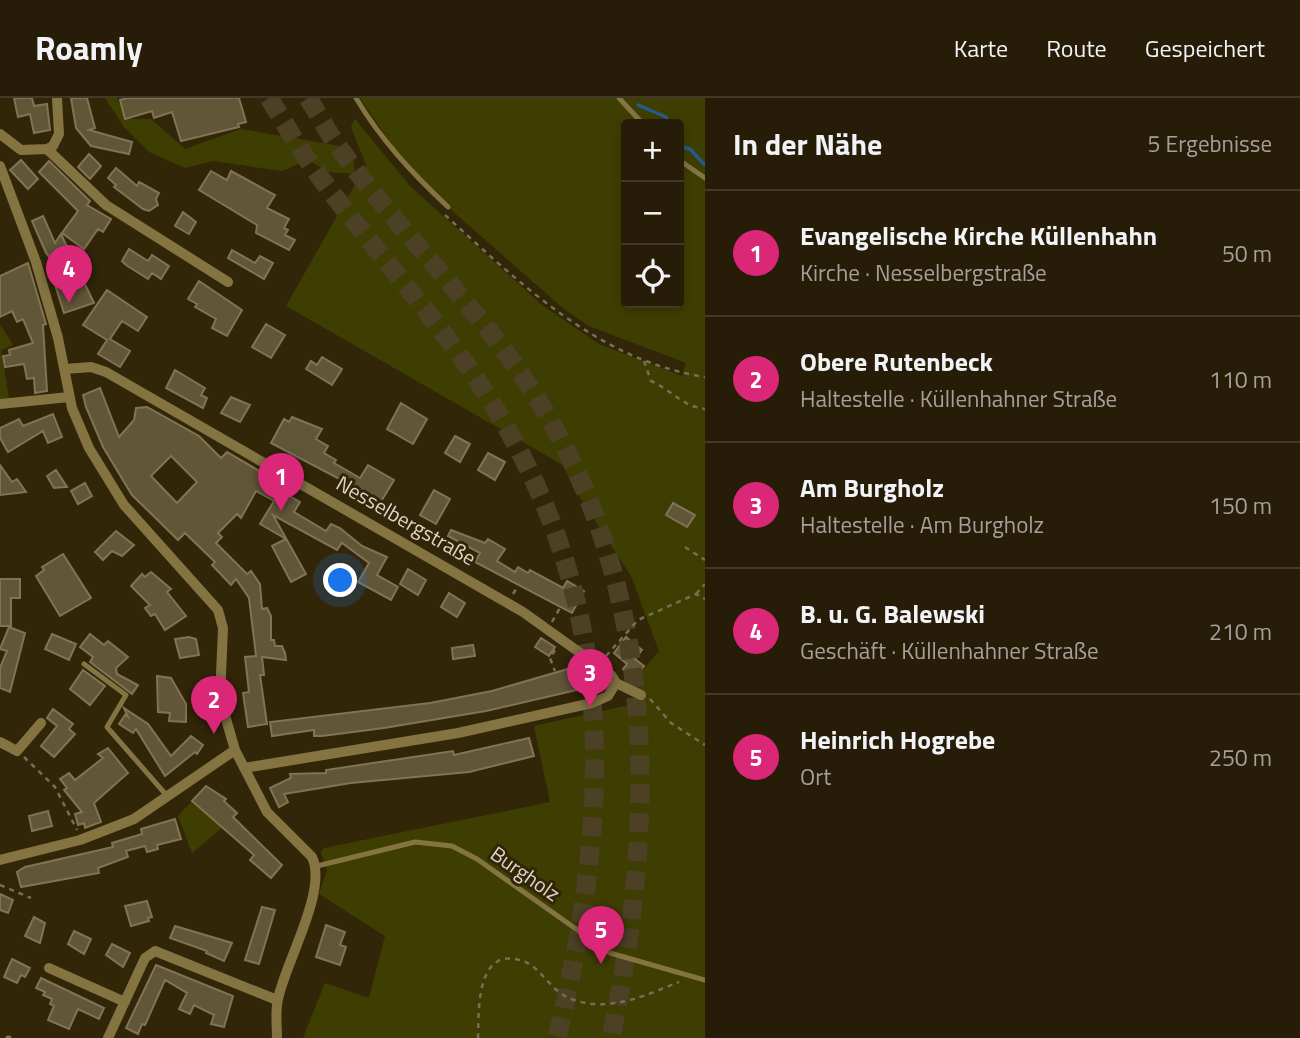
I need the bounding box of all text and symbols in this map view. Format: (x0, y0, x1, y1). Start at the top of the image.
text: Roamly (35, 23, 143, 73)
text: Karte (954, 30, 1008, 66)
text: Route (1046, 30, 1107, 66)
text: Gespeichert (1145, 30, 1265, 66)
map controls (621, 119, 684, 308)
button: + (621, 119, 684, 182)
text: In der Nähe (733, 121, 882, 167)
text: 5 Ergebnisse (1148, 126, 1272, 161)
button: − (621, 182, 684, 245)
text: Evangelische Kirche Küllenhahn (800, 216, 1157, 255)
text: 1 (750, 236, 762, 271)
text: 50 m (1222, 236, 1272, 271)
pin: 4 (46, 245, 92, 303)
button: locate (621, 245, 684, 308)
text: Kirche · Nesselbergstraße (800, 255, 1047, 290)
text: Obere Rutenbeck (800, 342, 993, 381)
text: 2 (750, 362, 762, 397)
text: 110 m (1209, 362, 1272, 397)
text: Haltestelle · Küllenhahner Straße (800, 381, 1117, 416)
pin: 1 (258, 453, 304, 511)
street label: Nesselbergstraße (331, 467, 482, 573)
text: Am Burgholz (800, 468, 944, 507)
text: 3 (750, 488, 762, 523)
text: 150 m (1209, 488, 1272, 523)
text: Haltestelle · Am Burgholz (800, 507, 1044, 542)
your location (323, 563, 357, 597)
text: B. u. G. Balewski (800, 594, 985, 633)
text: 4 (750, 614, 762, 649)
text: 210 m (1209, 614, 1272, 649)
text: Geschäft · Küllenhahner Straße (800, 633, 1099, 668)
pin: 3 (567, 649, 613, 707)
pin: 2 (191, 676, 237, 734)
text: Heinrich Hogrebe (800, 720, 995, 759)
text: 5 (750, 740, 762, 775)
text: 250 m (1209, 740, 1272, 775)
text: Ort (800, 759, 831, 794)
street label: Burgholz (484, 837, 567, 909)
pin: 5 (578, 906, 624, 964)

